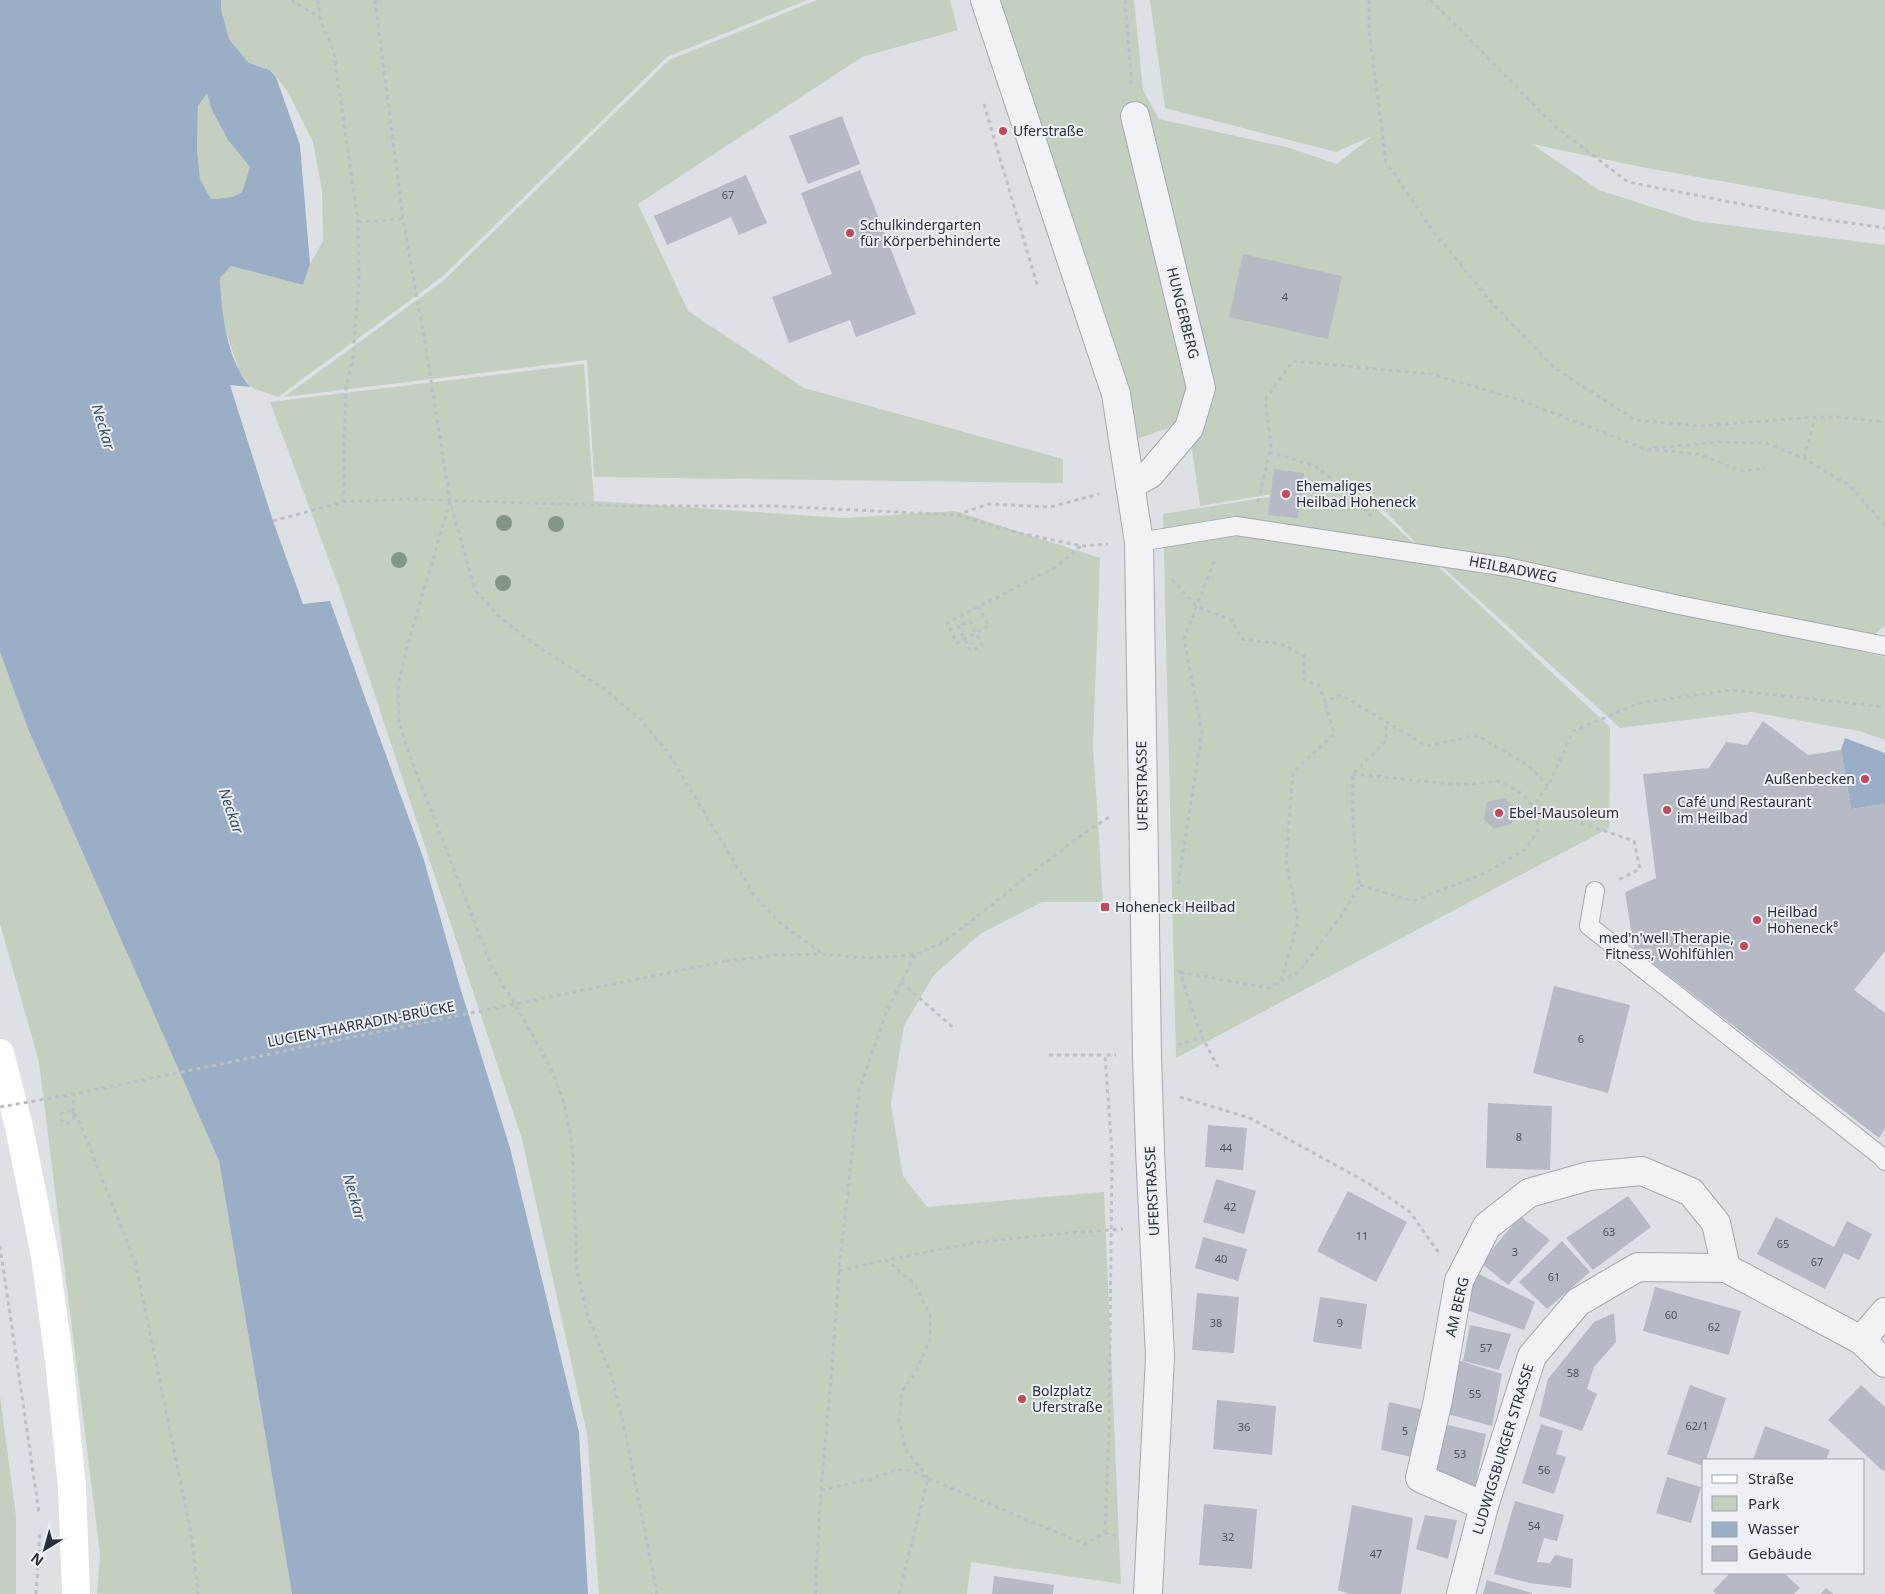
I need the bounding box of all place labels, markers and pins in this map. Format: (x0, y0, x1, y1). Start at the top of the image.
place label: Uferstraße (1013, 121, 1084, 140)
marker: Uferstraße (997, 125, 1009, 137)
place label: Schulkindergarten für Körperbehinderte (860, 215, 1001, 250)
marker: Schulkindergarten für Körperbehinderte (844, 227, 856, 239)
place label: Ehemaliges Heilbad Hoheneck (1296, 476, 1417, 511)
marker: Ehemaliges Heilbad Hoheneck (1280, 488, 1292, 500)
place label: Außenbecken (1765, 769, 1855, 788)
marker: Außenbecken (1859, 773, 1871, 785)
place label: Café und Restaurant im Heilbad (1677, 792, 1812, 827)
place label: Ebel-Mausoleum (1509, 803, 1619, 822)
marker: Café und Restaurant im Heilbad (1661, 804, 1673, 816)
marker: Ebel-Mausoleum (1493, 807, 1505, 819)
place label: Hoheneck Heilbad (1115, 897, 1235, 916)
marker: Hoheneck Heilbad (1099, 901, 1111, 913)
place label: Heilbad Hoheneck⁸ (1767, 902, 1838, 937)
marker: Heilbad Hoheneck⁸ (1751, 914, 1763, 926)
place label: med'n'well Therapie, Fitness, Wohlfühlen (1599, 928, 1734, 963)
marker: med'n'well Therapie, Fitness, Wohlfühlen (1738, 940, 1750, 952)
place label: Bolzplatz Uferstraße (1032, 1381, 1103, 1416)
marker: Bolzplatz Uferstraße (1016, 1393, 1028, 1405)

